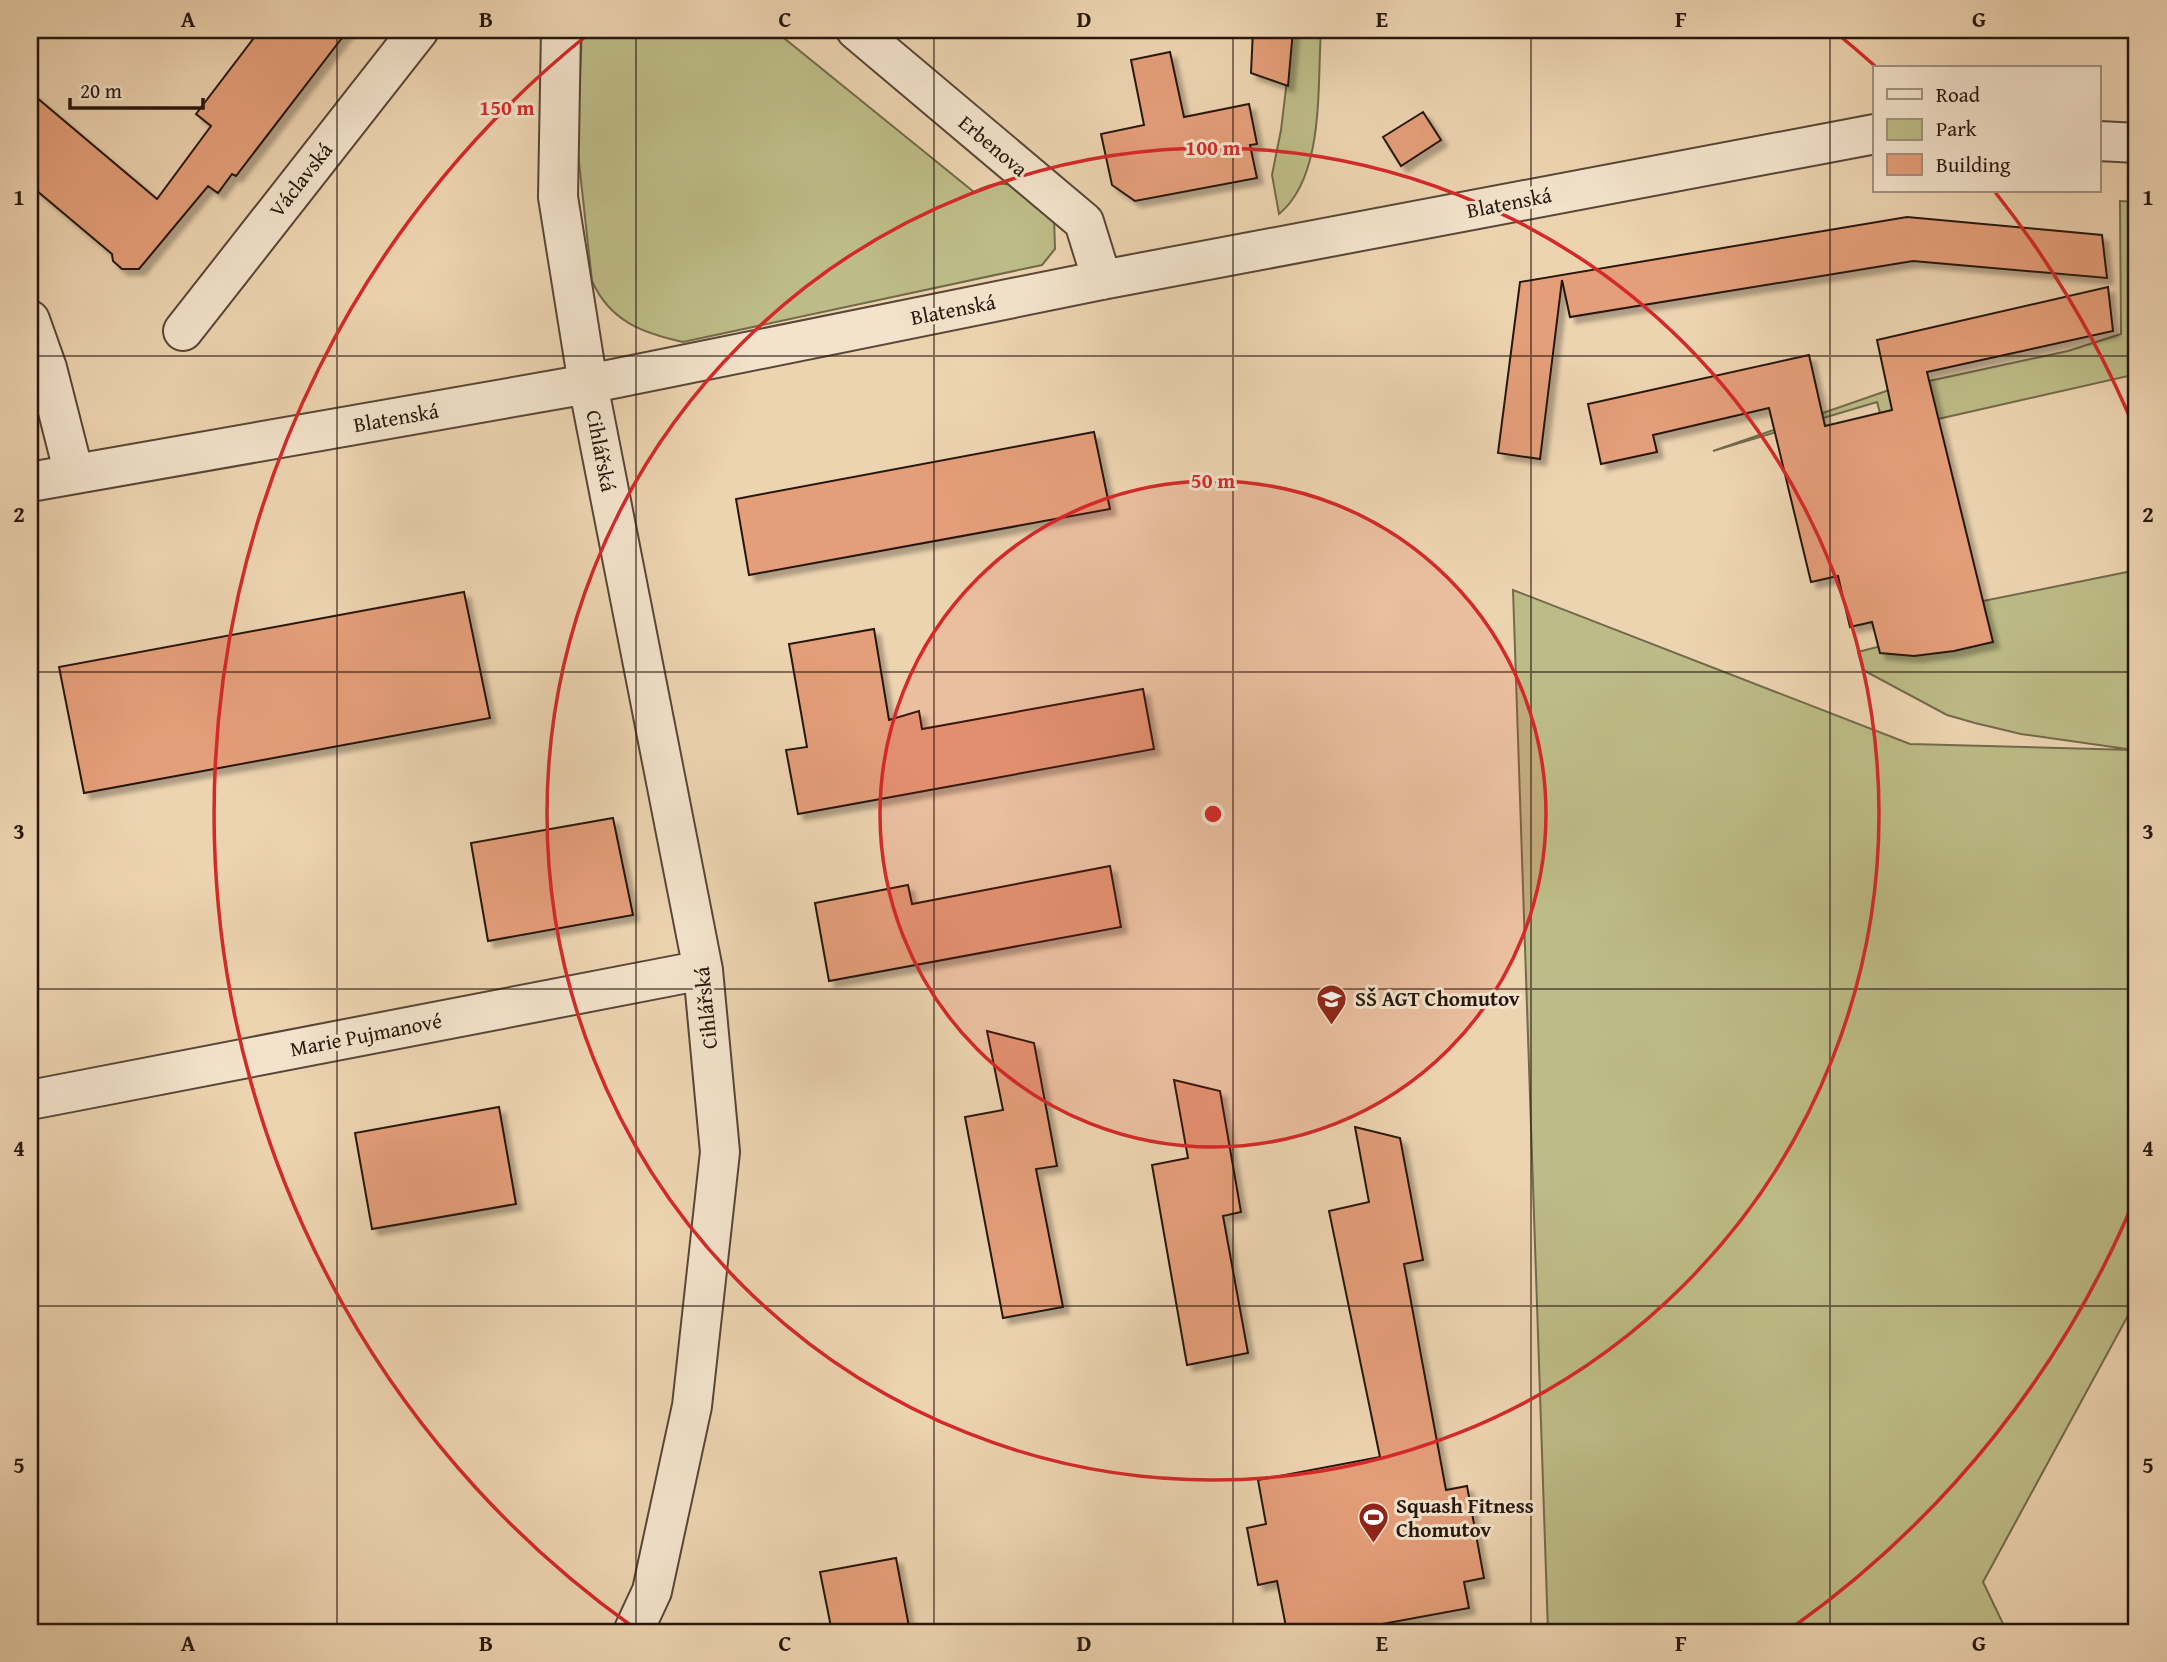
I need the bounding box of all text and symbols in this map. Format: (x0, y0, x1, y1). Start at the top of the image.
text: A (181, 2, 196, 35)
text: B (479, 2, 493, 35)
text: C (778, 2, 792, 35)
text: D (1077, 2, 1092, 35)
text: E (1376, 2, 1388, 35)
text: F (1675, 2, 1687, 35)
text: G (1972, 2, 1986, 35)
scale bar (70, 66, 203, 110)
legend (1873, 66, 2100, 192)
text: 20 m (80, 75, 122, 106)
text: Road (1936, 79, 1981, 110)
text: 150 m (479, 92, 535, 123)
street label: Erbenova (952, 107, 1035, 184)
text: Park (1936, 113, 1977, 144)
text: 100 m (1185, 132, 1241, 163)
street label: Václavská (261, 136, 340, 224)
text: Building (1936, 149, 2011, 180)
street label: Blatenská (1464, 179, 1554, 226)
text: 1 (13, 180, 25, 213)
text: 1 (2142, 180, 2154, 213)
street label: Blatenská (908, 286, 998, 333)
street label: Blatenská (351, 395, 441, 440)
street label: Cihlářská (578, 407, 625, 494)
text: 50 m (1191, 465, 1235, 496)
text: 2 (13, 497, 25, 530)
text: 2 (2142, 497, 2154, 530)
centre of rings (1201, 802, 1225, 826)
text: 3 (13, 814, 25, 847)
text: 3 (2142, 814, 2154, 847)
street label: Cihlářská (686, 965, 725, 1051)
school or university icon: SŠ AGT Chomutov (1315, 982, 1349, 1026)
place label: SŠ AGT Chomutov (1355, 983, 1520, 1014)
street label: Marie Pujmanové (287, 1005, 445, 1064)
text: 4 (13, 1131, 25, 1164)
text: 4 (2142, 1131, 2154, 1164)
text: 5 (13, 1448, 25, 1481)
text: 5 (2142, 1448, 2154, 1481)
place label: Squash Fitness Chomutov (1396, 1490, 1534, 1545)
sports icon: Squash Fitness Chomutov (1356, 1501, 1390, 1545)
text: A (181, 1626, 196, 1659)
text: B (479, 1626, 493, 1659)
text: C (778, 1626, 792, 1659)
text: D (1077, 1626, 1092, 1659)
text: E (1376, 1626, 1388, 1659)
text: F (1675, 1626, 1687, 1659)
text: G (1972, 1626, 1986, 1659)

